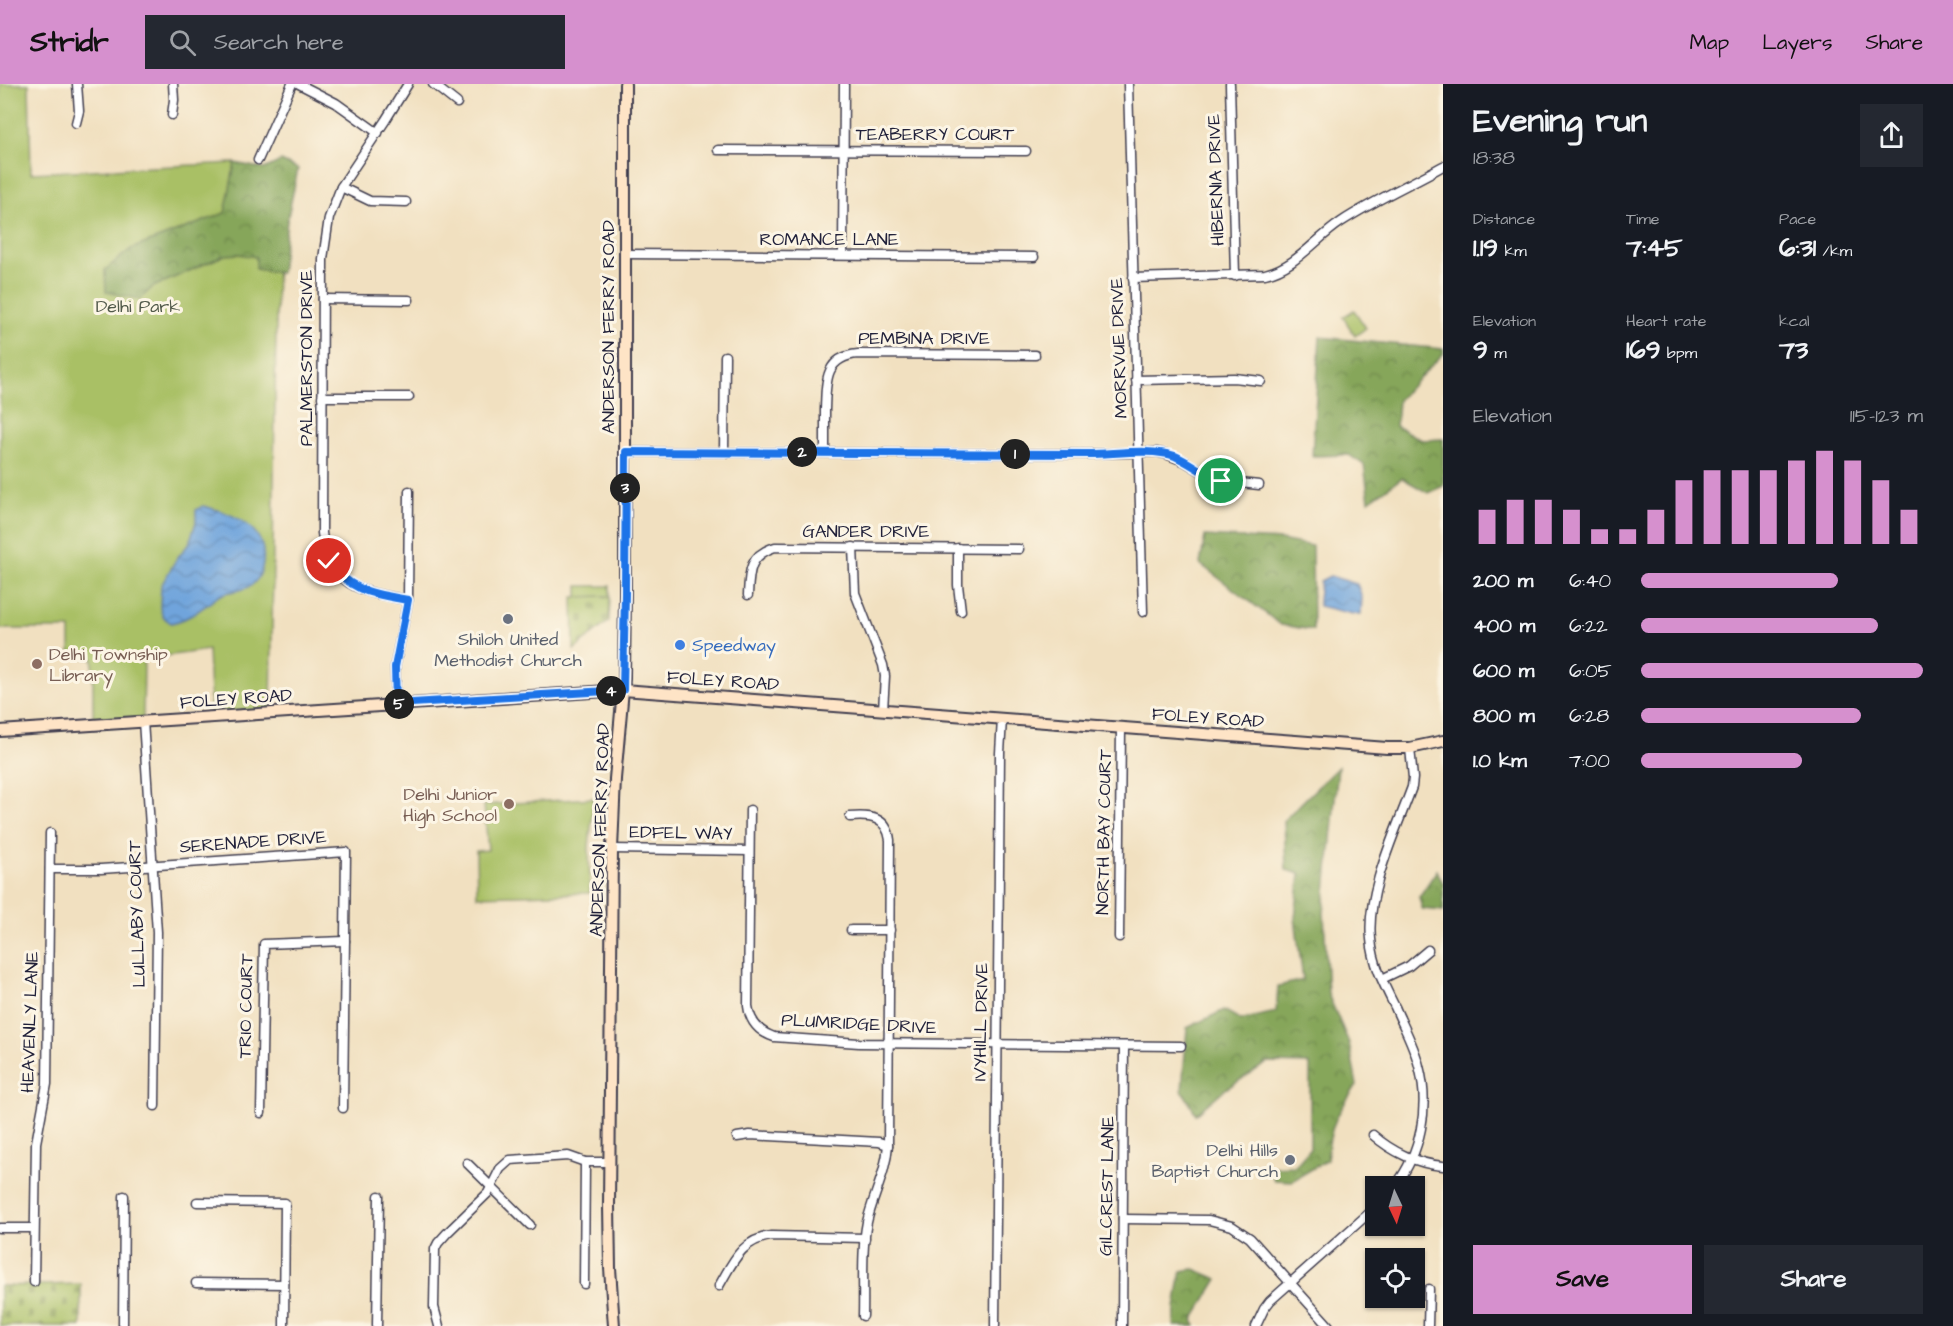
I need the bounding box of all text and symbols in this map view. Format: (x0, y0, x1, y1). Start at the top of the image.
search box (145, 15, 565, 69)
text: Stridr (30, 23, 109, 62)
icon: search (166, 26, 199, 59)
text: Search here (214, 27, 344, 58)
text: Map (1689, 28, 1729, 57)
text: Layers (1762, 28, 1832, 57)
text: Share (1865, 28, 1923, 57)
text: Evening run (1473, 98, 1647, 144)
button: share (1860, 104, 1923, 167)
street label: HIBERNIA DRIVE (1201, 113, 1231, 246)
street label: TEABERRY COURT (856, 122, 1015, 147)
text: 18:38 (1473, 144, 1515, 172)
text: Distance (1473, 208, 1535, 230)
text: Time (1626, 208, 1660, 230)
text: Pace (1779, 208, 1816, 230)
street label: ANDERSON FERRY ROAD (596, 220, 621, 434)
street label: ROMANCE LANE (759, 227, 899, 252)
text: 1.19 (1473, 230, 1498, 266)
text: 7:45 (1626, 230, 1682, 266)
text: 6:31 (1779, 230, 1816, 266)
text: km (1498, 240, 1527, 262)
text: /km (1816, 240, 1852, 262)
street label: PALMERSTON DRIVE (294, 269, 319, 446)
street label: MORRVUE DRIVE (1104, 277, 1134, 419)
park label: Delhi Park (96, 294, 180, 319)
text: Elevation (1473, 310, 1536, 332)
text: Heart rate (1626, 310, 1706, 332)
text: kcal (1779, 310, 1810, 332)
street label: PEMBINA DRIVE (858, 326, 990, 351)
text: 9 (1473, 332, 1488, 368)
text: 169 (1626, 332, 1660, 368)
text: 73 (1779, 332, 1808, 368)
text: m (1488, 342, 1507, 364)
text: bpm (1660, 342, 1697, 364)
text: Elevation (1473, 402, 1552, 430)
text: 115–123 m (1850, 402, 1923, 430)
pin: 2 (787, 437, 817, 467)
pin: 1 (1000, 439, 1030, 469)
text: 2 (797, 441, 807, 463)
text: 1 (1014, 443, 1016, 465)
pin (1195, 455, 1246, 506)
icon: arrive (1204, 464, 1237, 497)
pin: 3 (610, 473, 640, 503)
text: 3 (621, 477, 629, 499)
street label: GANDER DRIVE (803, 519, 930, 544)
pin (303, 535, 354, 586)
icon: check (312, 544, 345, 577)
text: 200 m (1473, 567, 1533, 595)
text: 6:40 (1569, 567, 1611, 595)
marker: Shiloh United Methodist Church (501, 612, 515, 626)
text: 400 m (1473, 612, 1535, 640)
text: 6:22 (1569, 612, 1608, 640)
place label: Shiloh United Methodist Church (434, 627, 582, 673)
place label: Speedway (692, 633, 776, 659)
marker: Speedway (673, 638, 687, 652)
place label: Delhi Township Library (49, 642, 168, 689)
marker: Delhi Township Library (30, 657, 44, 671)
text: 600 m (1473, 657, 1534, 685)
text: 6:05 (1569, 657, 1612, 685)
street label: FOLEY ROAD (666, 665, 780, 697)
pin: 4 (596, 676, 626, 706)
text: 4 (606, 680, 616, 702)
street label: FOLEY ROAD (179, 683, 293, 715)
pin: 5 (384, 689, 414, 719)
text: 5 (393, 693, 405, 715)
street label: FOLEY ROAD (1151, 702, 1265, 734)
text: 800 m (1473, 702, 1535, 730)
text: 6:28 (1569, 702, 1609, 730)
street label: ANDERSON FERRY ROAD (584, 722, 616, 937)
text: 1.0 km (1473, 747, 1527, 775)
text: 7:00 (1569, 747, 1610, 775)
street label: NORTH BAY COURT (1090, 748, 1118, 915)
place label: Delhi Junior High School (403, 782, 497, 829)
marker: Delhi Junior High School (502, 797, 516, 811)
street label: EDFEL WAY (629, 820, 733, 846)
street label: SERENADE DRIVE (179, 824, 328, 860)
street label: LULLABY COURT (122, 839, 152, 988)
street label: HEAVENLY LANE (15, 951, 45, 1093)
street label: TRIO COURT (233, 953, 259, 1059)
street label: IVYHILL DRIVE (967, 962, 995, 1081)
street label: PLUMRIDGE DRIVE (781, 1007, 938, 1041)
street label: GILCREST LANE (1093, 1116, 1121, 1256)
place label: Delhi Hills Baptist Church (1151, 1138, 1278, 1184)
marker: Delhi Hills Baptist Church (1283, 1153, 1297, 1167)
north arrow (1365, 1176, 1425, 1236)
map controls (1365, 1176, 1425, 1308)
button: Save (1473, 1245, 1692, 1314)
button: Share (1704, 1245, 1923, 1314)
button: locate (1365, 1248, 1425, 1308)

